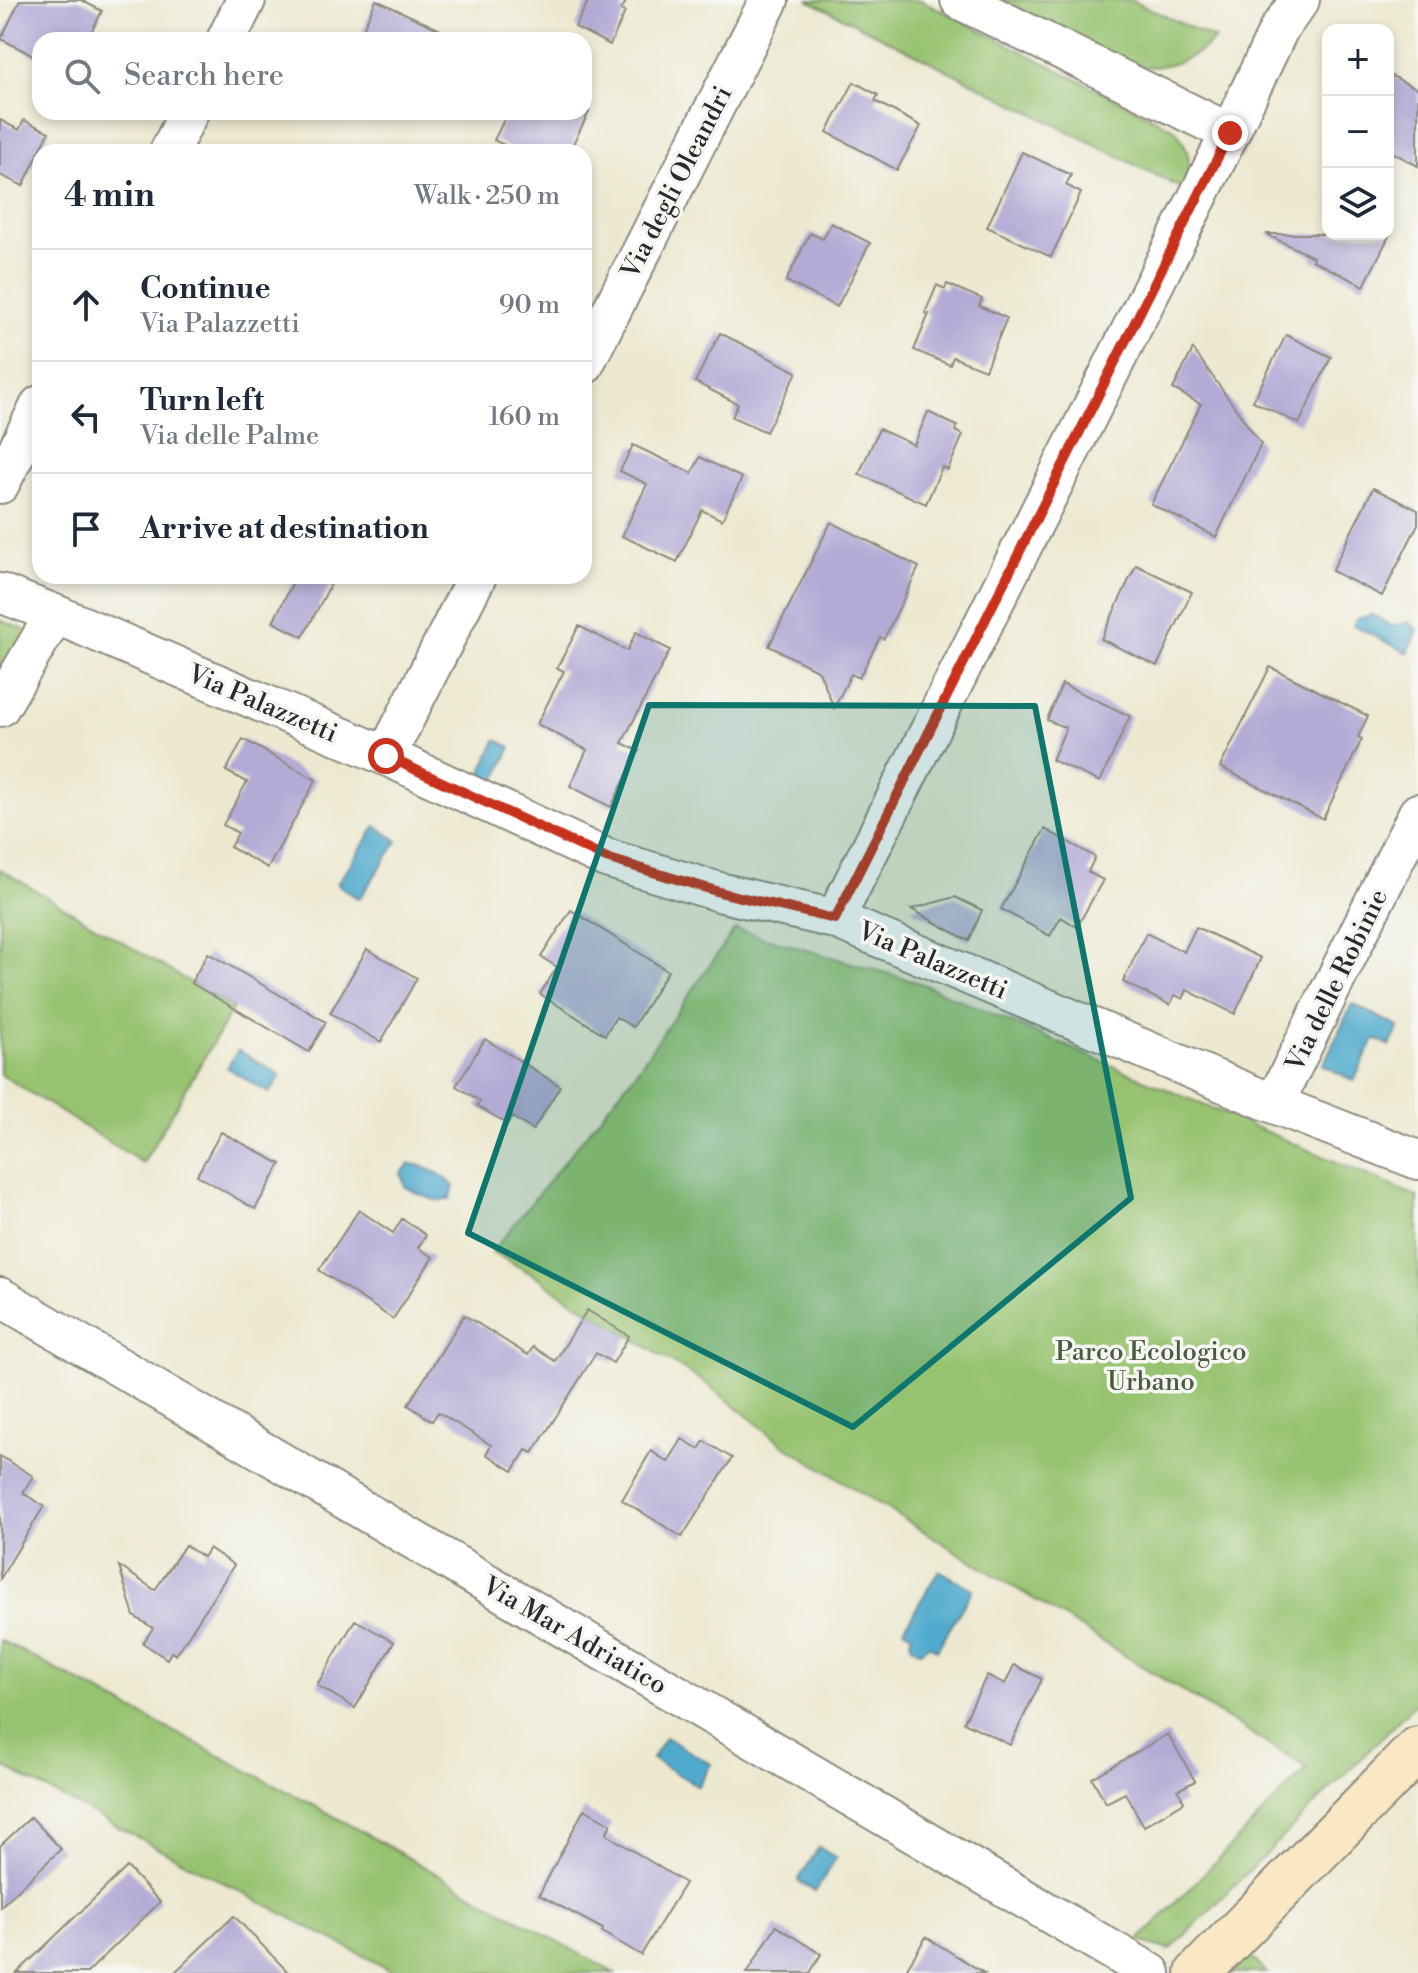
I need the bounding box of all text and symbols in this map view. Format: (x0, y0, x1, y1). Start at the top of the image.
map controls (1322, 24, 1394, 240)
button: + (1322, 24, 1394, 96)
search box (32, 32, 592, 120)
icon: search (60, 54, 104, 98)
text: Search here (124, 57, 284, 95)
street label: Via degli Oleandri (614, 81, 739, 285)
button: − (1322, 96, 1394, 168)
route end (1212, 115, 1248, 151)
button: layers (1322, 168, 1394, 240)
text: 4 min (64, 175, 155, 217)
text: Walk · 250 m (414, 180, 560, 212)
text: Continue (140, 270, 271, 308)
icon: ahead (64, 283, 108, 327)
text: 90 m (499, 289, 560, 321)
text: Via Palazzetti (140, 308, 300, 340)
text: Turn left (140, 382, 264, 420)
icon: left (64, 395, 108, 439)
text: 160 m (489, 401, 560, 433)
text: Via delle Palme (140, 420, 319, 452)
icon: arrive (64, 507, 108, 551)
text: Arrive at destination (140, 510, 429, 548)
street label: Via Palazzetti (182, 658, 342, 750)
route start (368, 738, 404, 774)
street label: Via delle Robinie (1278, 884, 1395, 1078)
street label: Via Palazzetti (852, 915, 1012, 1007)
park label: Parco Ecologico Urbano (1055, 1336, 1247, 1398)
street label: Via Mar Adriatico (476, 1569, 673, 1702)

